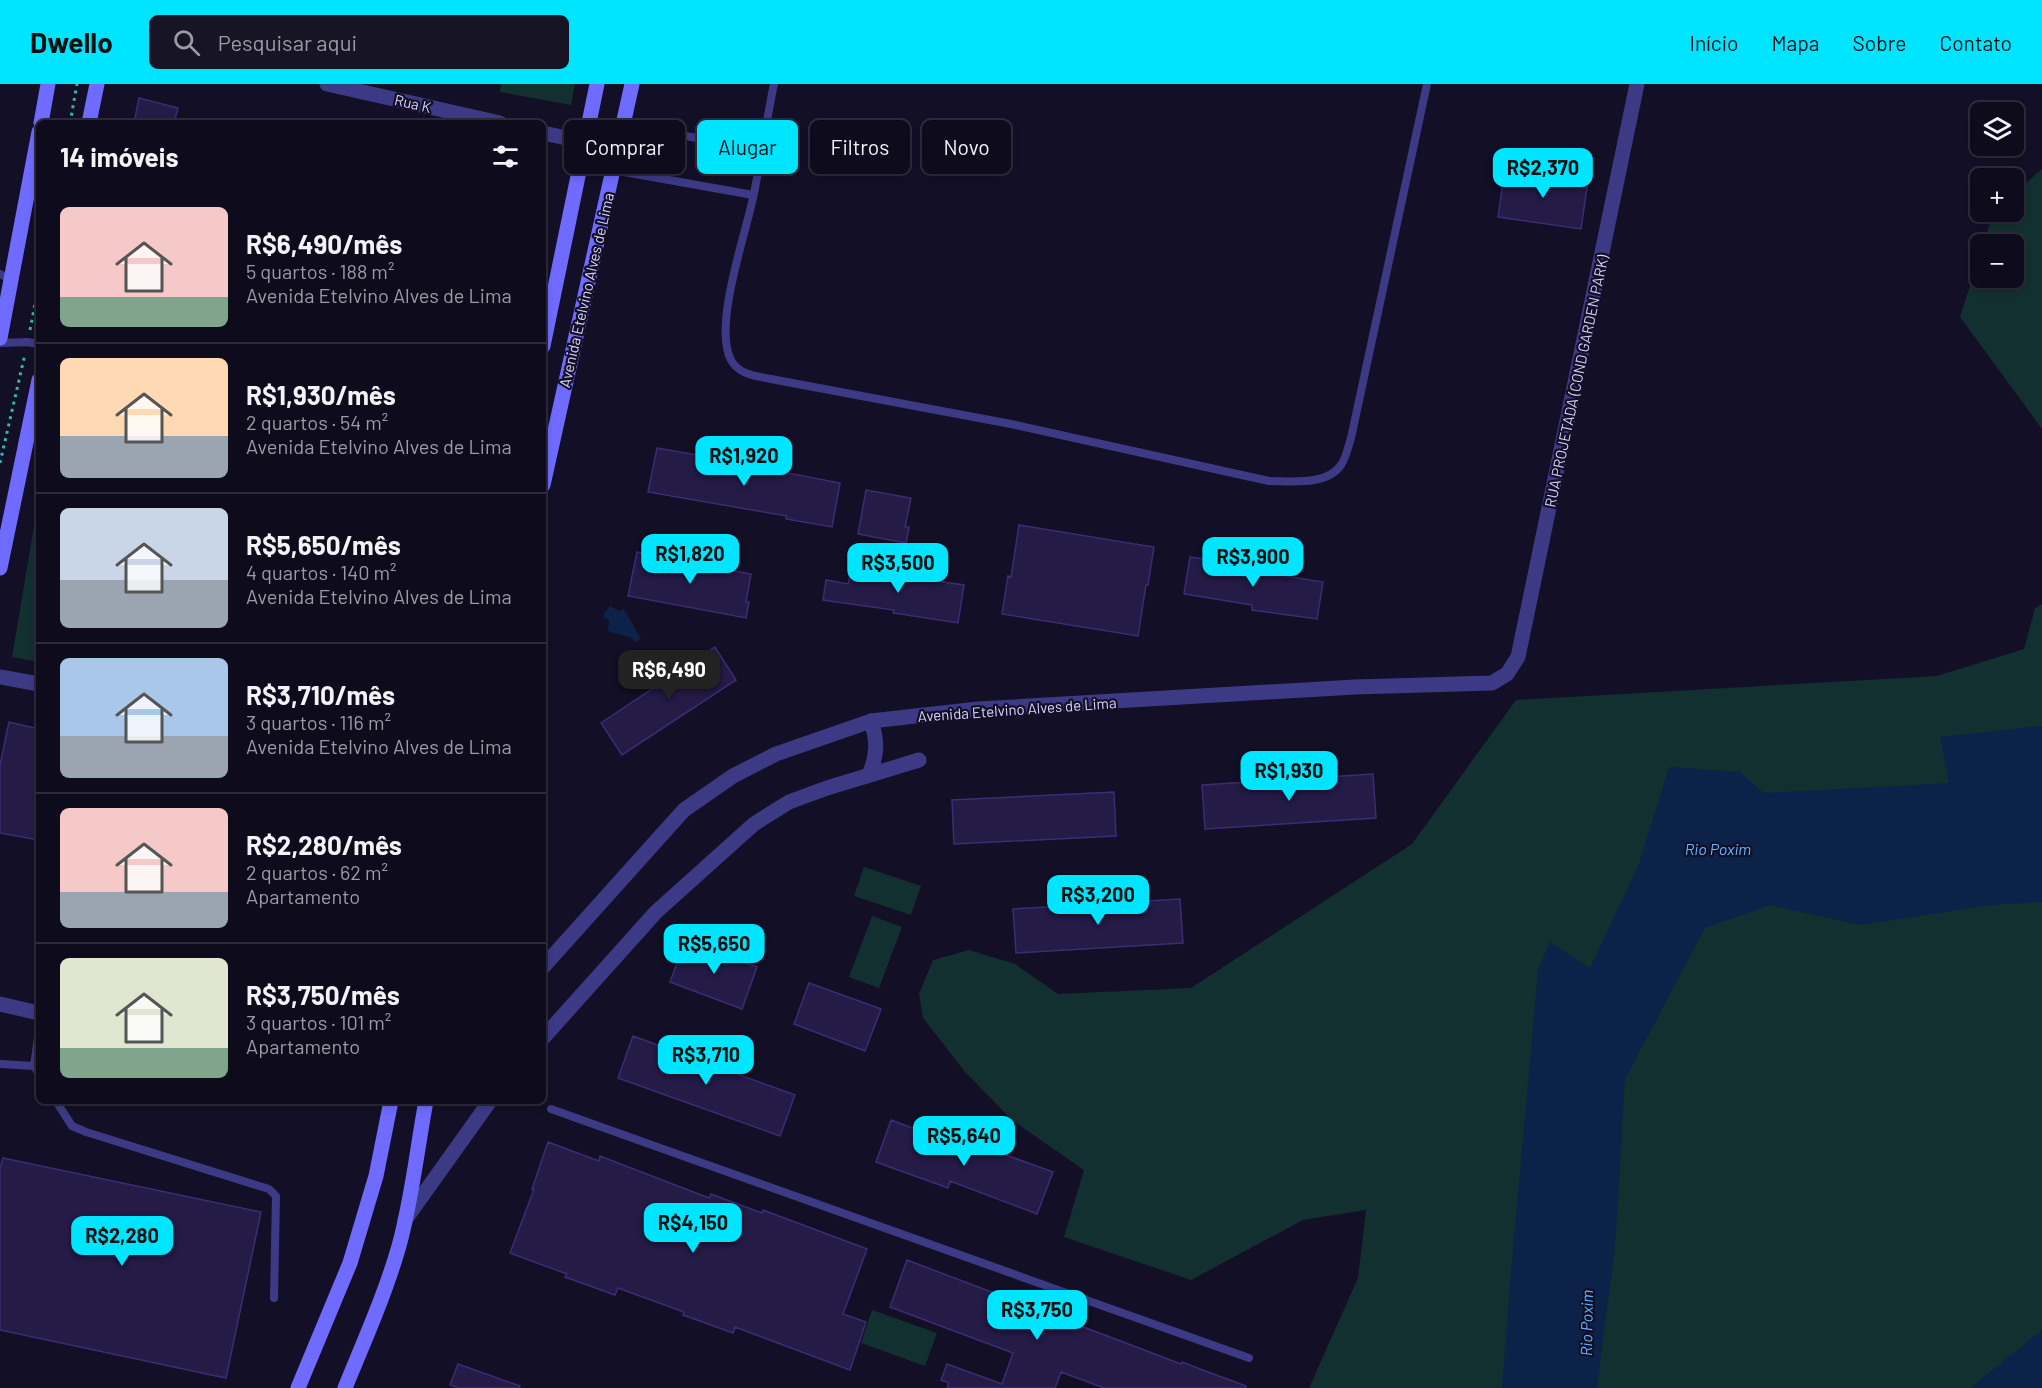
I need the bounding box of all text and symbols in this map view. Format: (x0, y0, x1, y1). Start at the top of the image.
search box (149, 15, 569, 69)
text: Dwello (30, 25, 113, 59)
icon: search (170, 26, 203, 59)
text: Pesquisar aqui (218, 29, 357, 55)
text: Início (1690, 30, 1738, 55)
text: Mapa (1771, 30, 1820, 55)
text: Sobre (1853, 30, 1906, 55)
text: Contato (1939, 30, 2012, 55)
street label: Rua K (393, 90, 433, 116)
map controls (1970, 102, 2024, 288)
button: layers (1970, 102, 2024, 156)
chip: Comprar (564, 120, 685, 174)
chip: Alugar (697, 120, 798, 174)
chip: Filtros (810, 120, 910, 174)
chip: Novo (922, 120, 1011, 174)
icon: filters (489, 140, 522, 173)
text: 14 imóveis (60, 141, 178, 172)
pin: R$2,370 (1488, 148, 1598, 199)
text: R$2,370 (1507, 155, 1579, 179)
button: + (1970, 168, 2024, 222)
street label: Avenida Etelvino Alves de Lima (555, 191, 617, 389)
text: R$6,490/mês (246, 228, 402, 259)
icon: home (108, 231, 180, 303)
button: − (1970, 234, 2024, 288)
street label: RUA PROJETADA (COND GARDEN PARK) (1540, 253, 1612, 509)
text: 5 quartos · 188 m² (246, 259, 394, 283)
text: Avenida Etelvino Alves de Lima (246, 283, 512, 307)
text: R$1,930/mês (246, 379, 396, 410)
icon: home (108, 382, 180, 454)
text: 2 quartos · 54 m² (246, 410, 388, 434)
text: Avenida Etelvino Alves de Lima (246, 434, 512, 458)
pin: R$1,920 (689, 436, 799, 487)
text: R$1,920 (709, 443, 779, 467)
text: R$5,650/mês (246, 529, 401, 560)
icon: home (108, 532, 180, 604)
pin: R$1,820 (635, 534, 745, 585)
pin: R$3,900 (1198, 537, 1308, 588)
text: R$1,820 (655, 541, 725, 565)
pin: R$3,500 (843, 543, 953, 594)
text: R$3,900 (1216, 544, 1290, 568)
text: R$3,500 (861, 550, 935, 574)
text: 4 quartos · 140 m² (246, 560, 397, 584)
text: Avenida Etelvino Alves de Lima (246, 584, 512, 608)
pin: R$6,490 (614, 650, 724, 701)
text: R$6,490 (632, 657, 706, 681)
text: R$3,710/mês (246, 679, 395, 710)
icon: home (108, 682, 180, 754)
street label: Avenida Etelvino Alves de Lima (917, 693, 1117, 725)
text: 3 quartos · 116 m² (246, 710, 391, 734)
text: Avenida Etelvino Alves de Lima (246, 734, 512, 758)
pin: R$1,930 (1234, 751, 1344, 802)
text: R$1,930 (1255, 758, 1323, 782)
text: R$2,280/mês (246, 829, 402, 860)
icon: home (108, 832, 180, 904)
water label: Rio Poxim (1685, 839, 1751, 858)
text: 2 quartos · 62 m² (246, 860, 388, 884)
pin: R$3,200 (1043, 875, 1153, 926)
text: R$3,200 (1061, 882, 1135, 906)
text: Apartamento (246, 884, 360, 908)
pin: R$5,650 (659, 924, 769, 975)
text: R$5,650 (678, 931, 750, 955)
text: R$3,750/mês (246, 979, 400, 1010)
icon: home (108, 982, 180, 1054)
text: 3 quartos · 101 m² (246, 1010, 391, 1034)
text: Apartamento (246, 1034, 360, 1058)
pin: R$3,710 (651, 1035, 761, 1086)
text: R$3,710 (672, 1042, 740, 1066)
pin: R$5,640 (909, 1116, 1019, 1167)
text: R$5,640 (927, 1123, 1001, 1147)
pin: R$4,150 (638, 1203, 748, 1254)
text: R$4,150 (658, 1210, 728, 1234)
pin: R$2,280 (67, 1216, 177, 1267)
text: R$2,280 (85, 1223, 159, 1247)
water label: Rio Poxim (1576, 1289, 1596, 1356)
pin: R$3,750 (982, 1290, 1092, 1341)
text: R$3,750 (1001, 1297, 1073, 1321)

